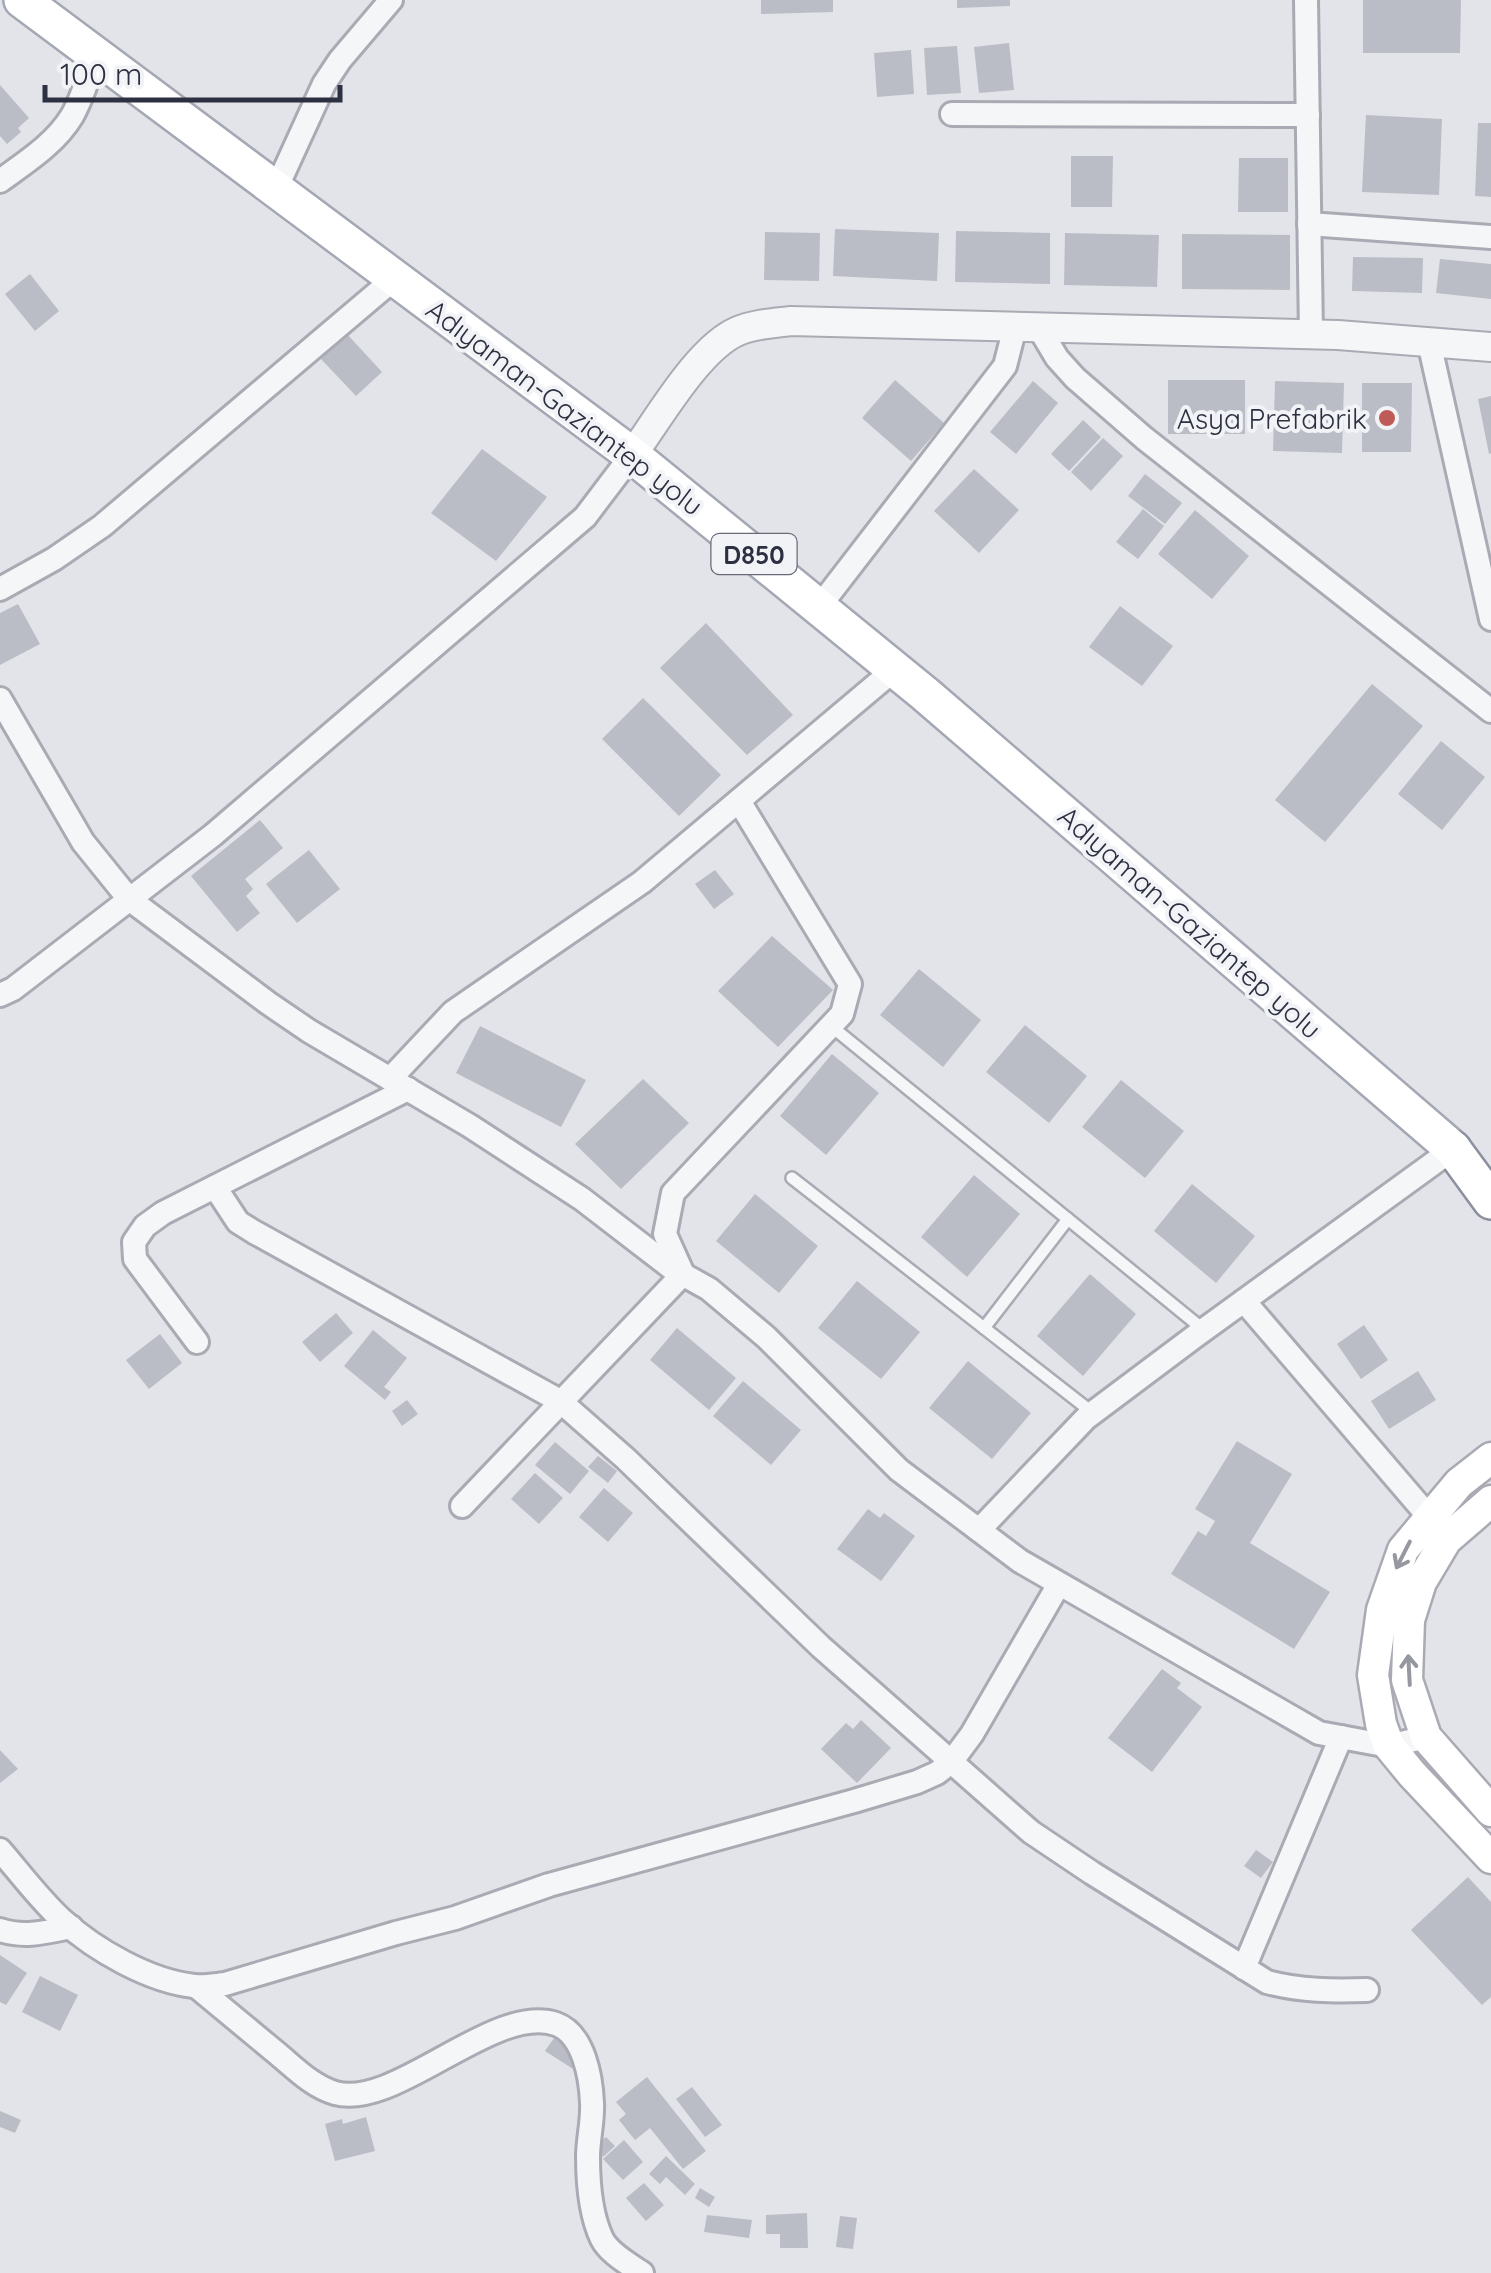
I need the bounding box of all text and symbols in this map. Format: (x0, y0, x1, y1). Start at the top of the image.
scale bar (45, 40, 340, 102)
text: 100 m (60, 55, 142, 93)
street label: Adıyaman-Gaziantep yolu (420, 291, 710, 523)
place label: Asya Prefabrik (1177, 401, 1367, 436)
marker: Asya Prefabrik (1376, 407, 1398, 429)
road number: D850 (712, 534, 796, 574)
street label: Adıyaman-Gaziantep yolu (1051, 798, 1329, 1046)
one-way arrow (1393, 1540, 1412, 1570)
one-way arrow (1399, 1655, 1418, 1687)

